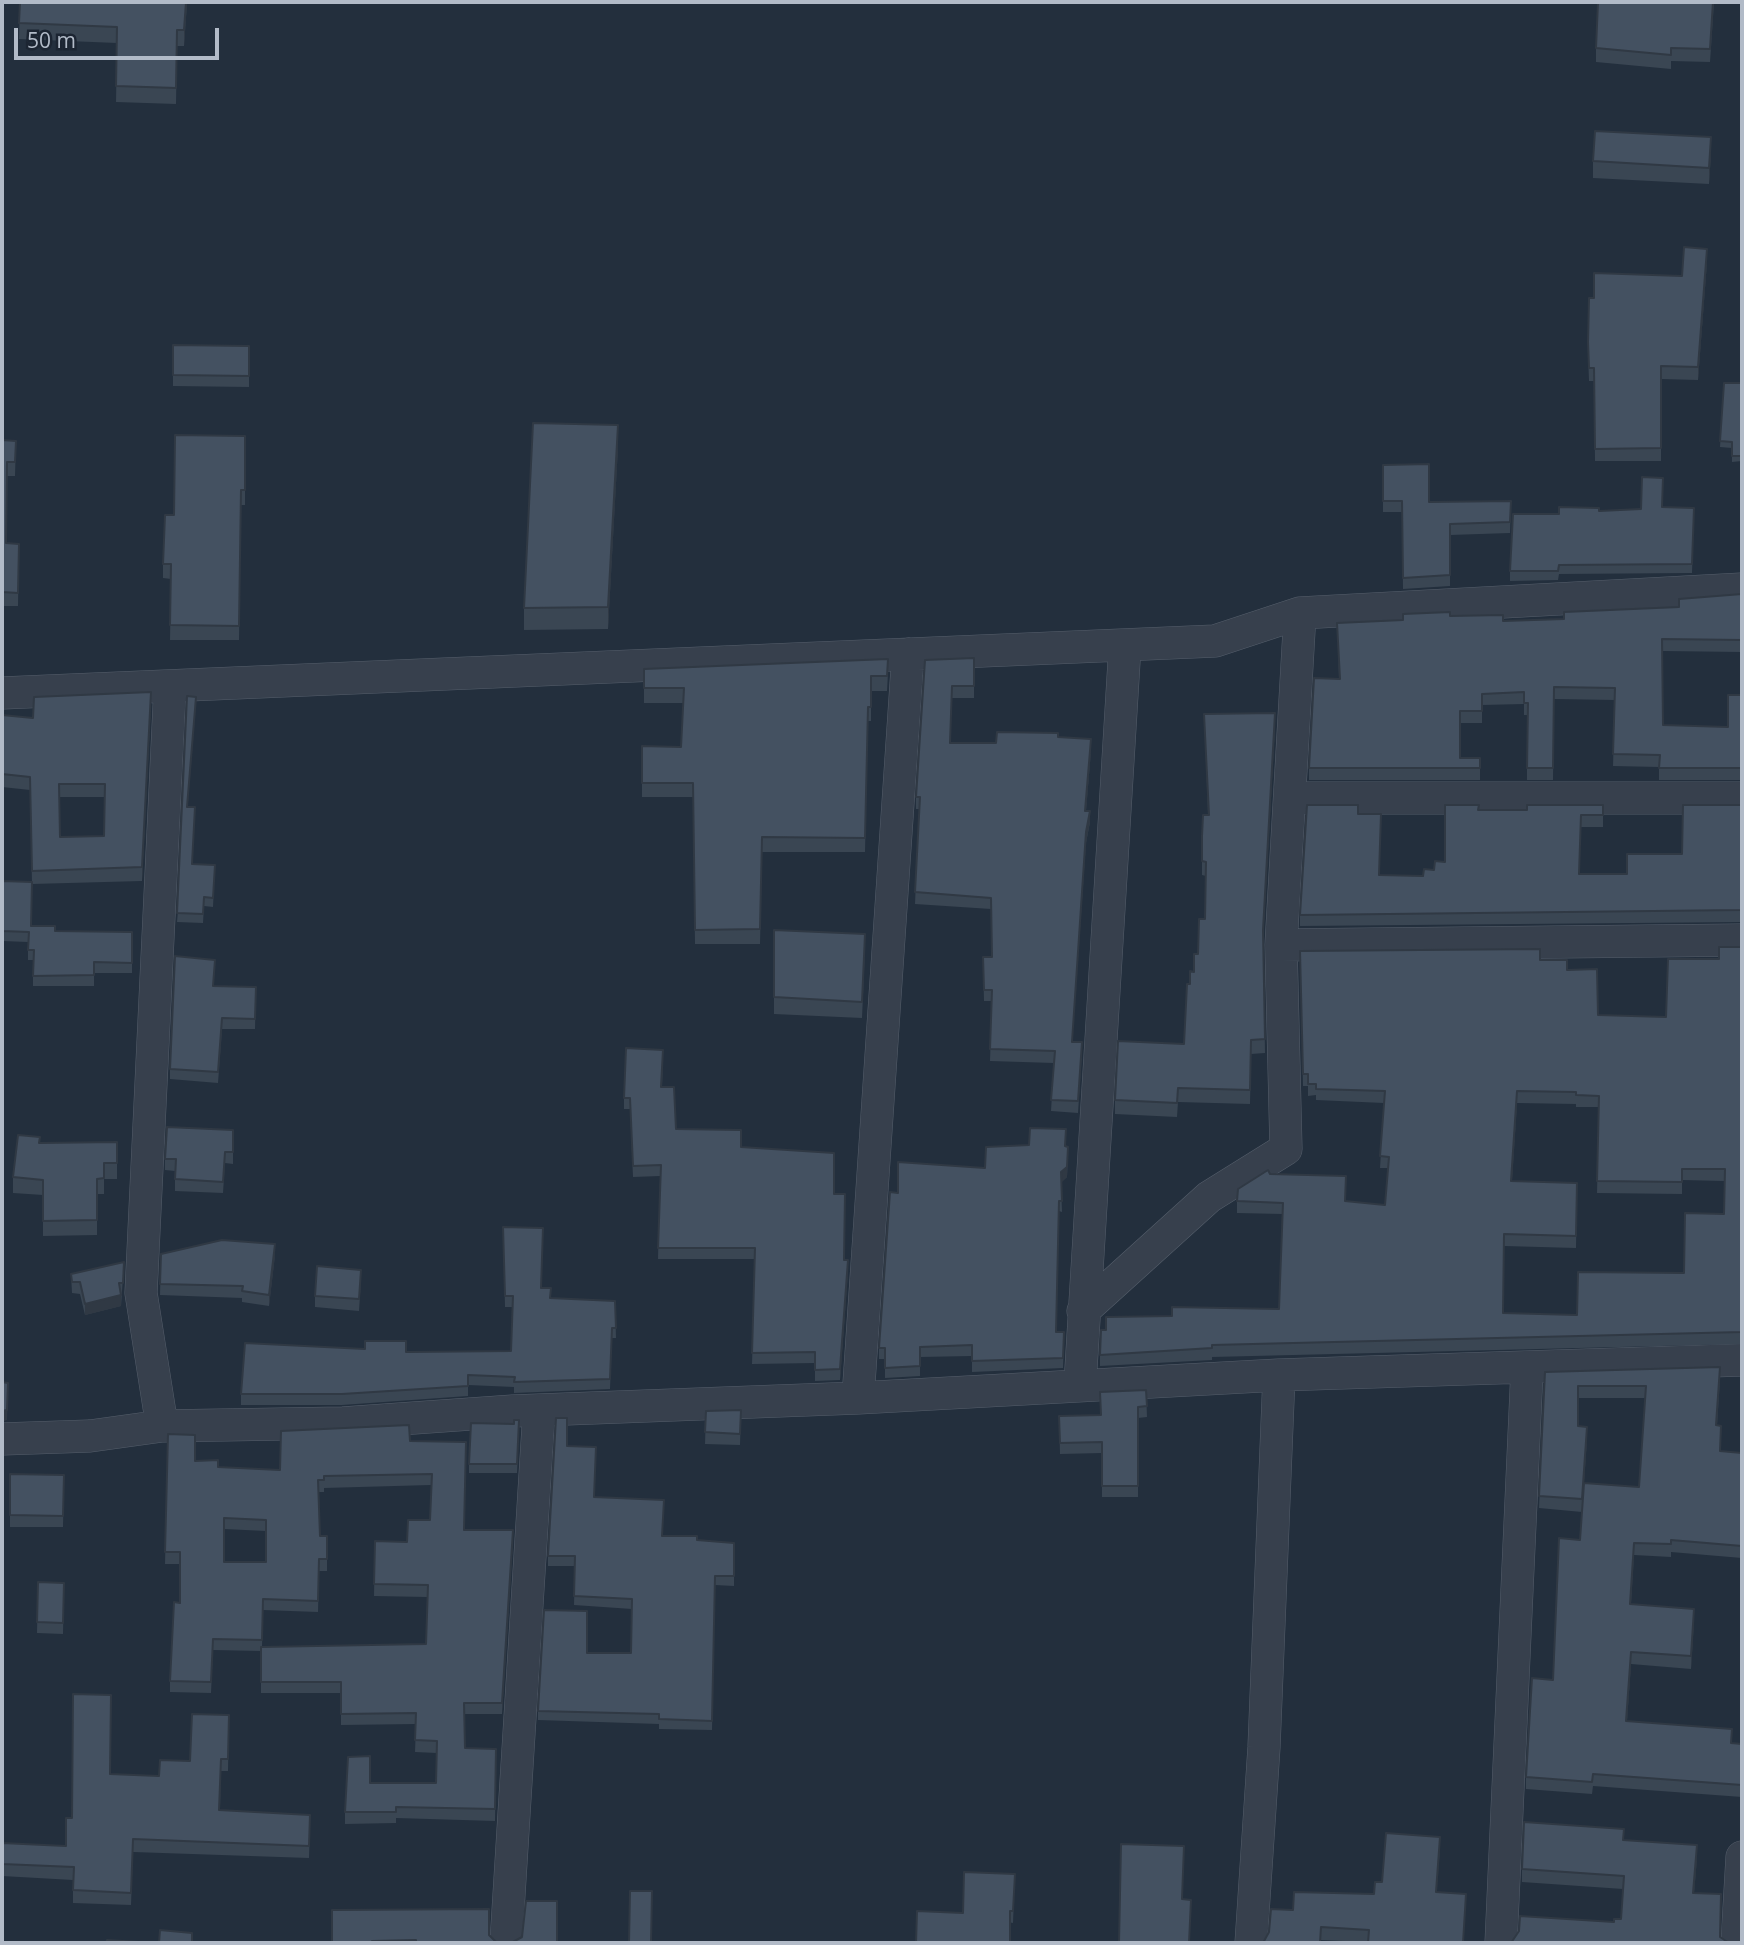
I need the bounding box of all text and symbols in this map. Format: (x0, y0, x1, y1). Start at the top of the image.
scale bar (18, 14, 222, 58)
text: 50 m (27, 26, 76, 54)

